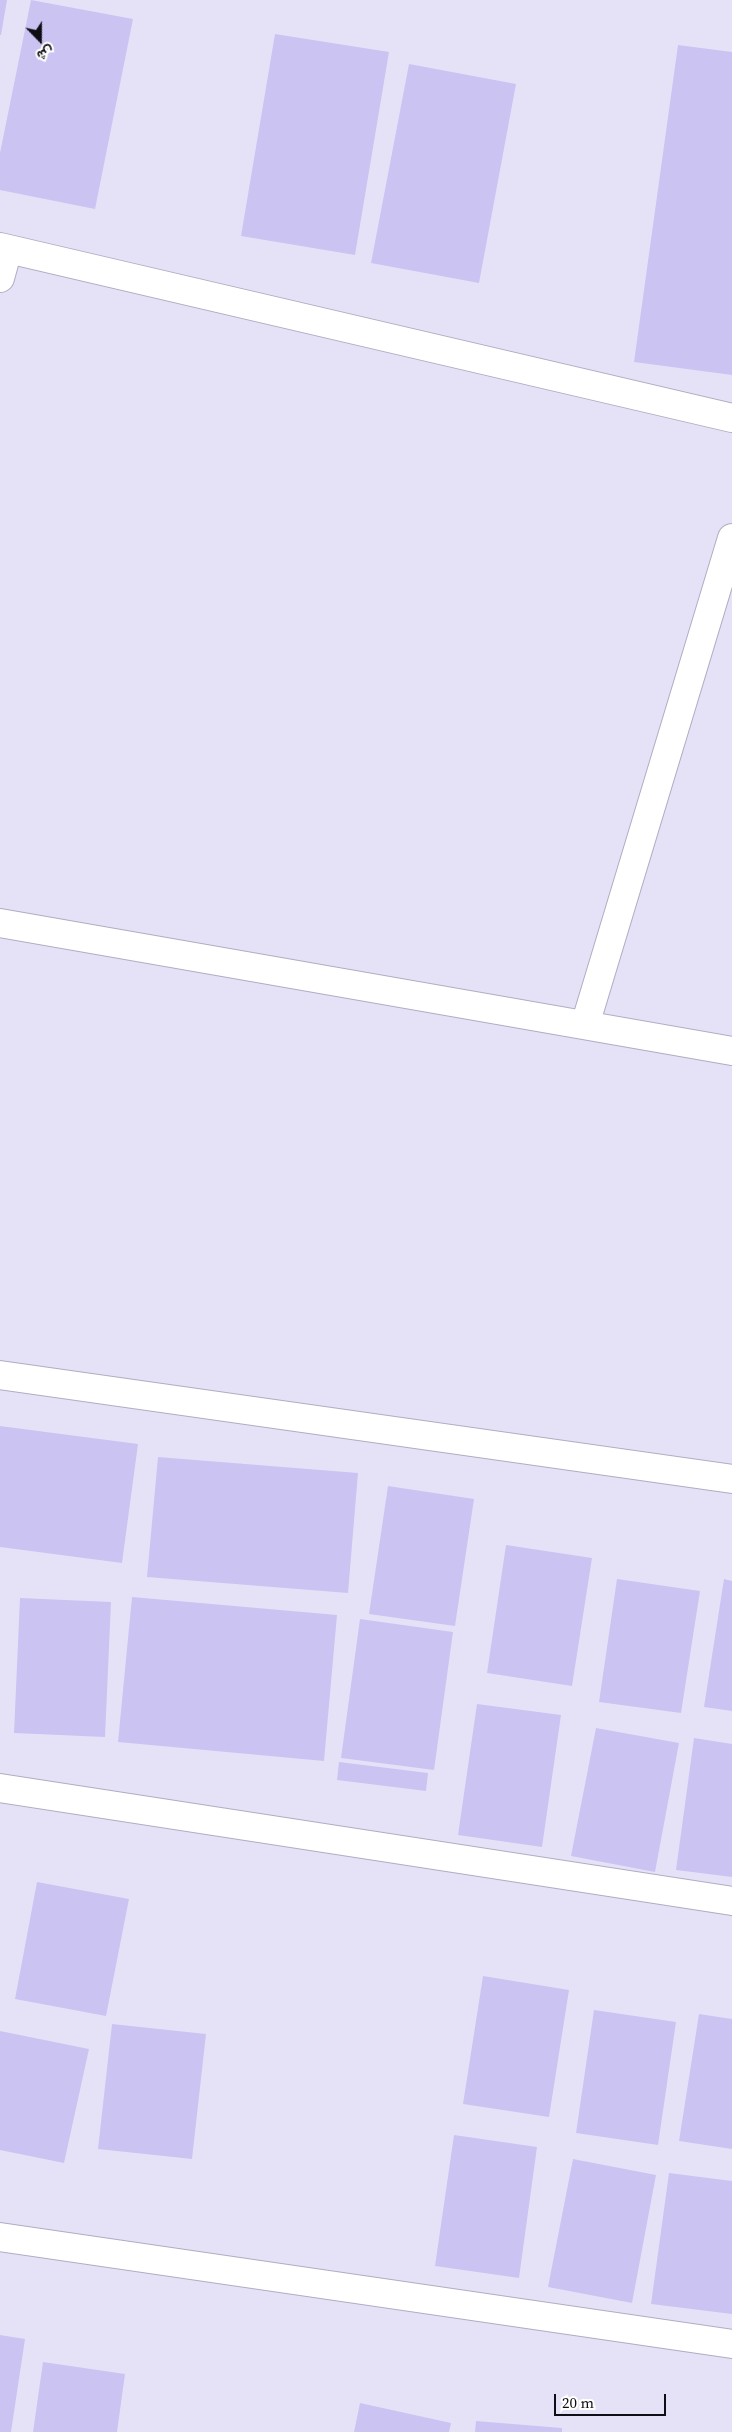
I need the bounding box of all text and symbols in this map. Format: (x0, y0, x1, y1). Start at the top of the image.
north arrow (15, 15, 65, 65)
text: ش (34, 41, 57, 66)
scale bar (557, 2384, 670, 2416)
text: 20 m (562, 2392, 594, 2413)

